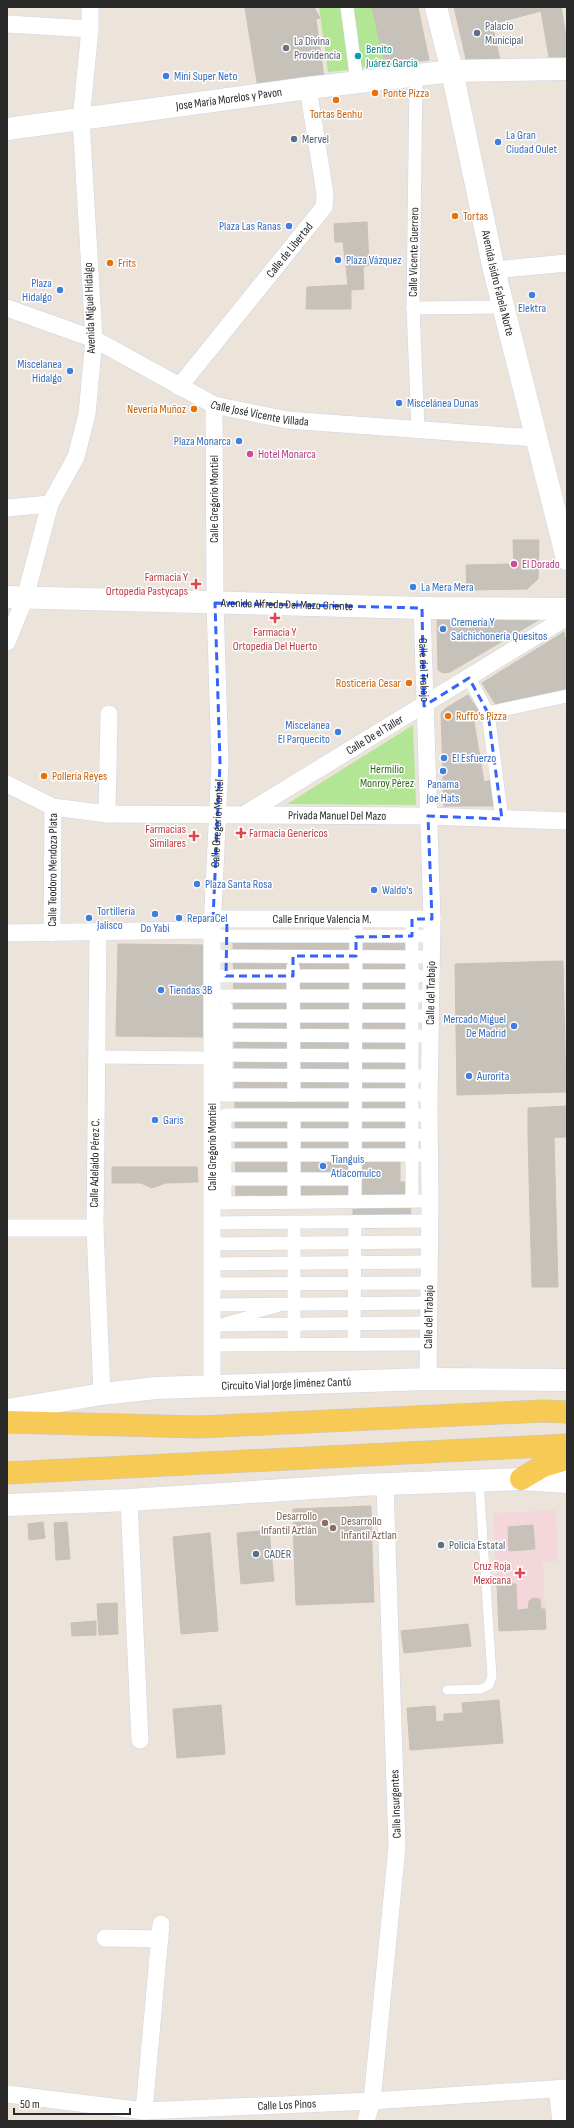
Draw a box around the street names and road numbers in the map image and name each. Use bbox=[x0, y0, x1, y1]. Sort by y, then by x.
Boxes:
street label: Jose Maria Morelos y Pavon bbox=[174, 84, 283, 114]
street label: Calle Vicente Guerrero bbox=[406, 207, 422, 297]
street label: Calle de Libertad bbox=[263, 219, 316, 281]
street label: Avenida Isidro Fabela Norte bbox=[478, 228, 518, 338]
street label: Avenida Miguel Hidalgo bbox=[81, 262, 99, 355]
street label: Calle José Vicente Villada bbox=[208, 397, 310, 429]
street label: Calle Gregorio Montiel bbox=[207, 455, 222, 543]
street label: Avenida Alfredo Del Mazo Oriente bbox=[220, 595, 353, 614]
street label: Calle del Trabajo bbox=[415, 638, 433, 702]
street label: Calle De el Taller bbox=[343, 711, 407, 758]
street label: Calle Gregorio Montiel bbox=[208, 779, 227, 868]
street label: Privada Manuel Del Mazo bbox=[288, 808, 386, 823]
street label: Calle Teodoro Mendoza Plata bbox=[45, 813, 60, 927]
street label: Calle Enrique Valencia M. bbox=[273, 912, 371, 927]
street label: Calle del Trabajo bbox=[423, 961, 439, 1025]
street label: Calle Gregorio Montiel bbox=[205, 1103, 220, 1191]
street label: Calle Adelaido Pérez C. bbox=[87, 1118, 103, 1208]
street label: Calle del Trabajo bbox=[421, 1285, 437, 1349]
street label: Circuito Vial Jorge Jiménez Cantú bbox=[221, 1374, 351, 1393]
street label: Calle Insurgentes bbox=[387, 1769, 405, 1839]
street label: Calle Los Pinos bbox=[257, 2096, 316, 2114]

